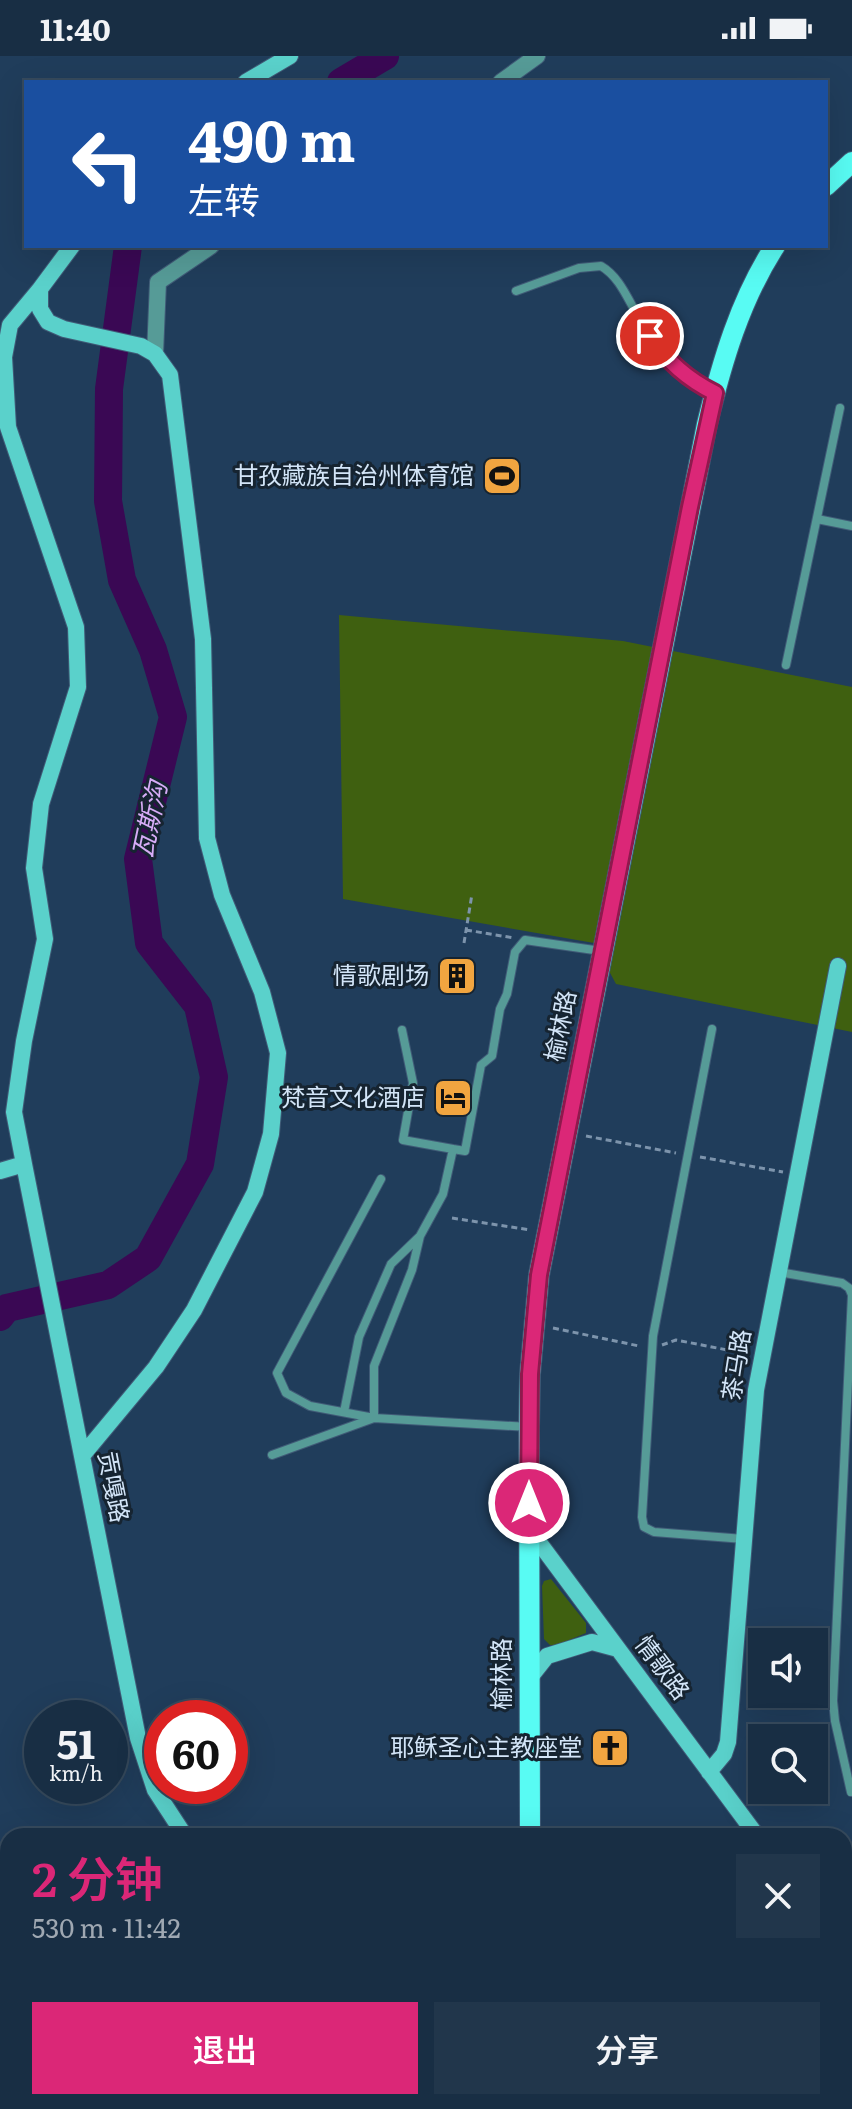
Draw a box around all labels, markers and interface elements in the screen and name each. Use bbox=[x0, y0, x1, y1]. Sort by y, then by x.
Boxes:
text: 11:40 bbox=[40, 6, 111, 50]
text: 490 m bbox=[188, 96, 356, 179]
icon: left bbox=[56, 112, 160, 216]
text: 左转 bbox=[188, 172, 260, 225]
pin bbox=[616, 302, 684, 370]
icon: arrive bbox=[628, 314, 672, 358]
sports icon: 甘孜藏族自治州体育馆 bbox=[481, 455, 523, 497]
place label: 甘孜藏族自治州体育馆 bbox=[234, 456, 474, 491]
water label: 瓦斯沟 bbox=[120, 774, 175, 862]
building icon: 情歌剧场 bbox=[436, 955, 478, 997]
place label: 情歌剧场 bbox=[333, 956, 429, 991]
street label: 榆林路 bbox=[534, 987, 583, 1064]
hotel icon: 梵音文化酒店 bbox=[432, 1077, 474, 1119]
place label: 梵音文化酒店 bbox=[281, 1078, 425, 1113]
street label: 茶马路 bbox=[712, 1326, 757, 1403]
street label: 贡嘎路 bbox=[91, 1448, 140, 1525]
position arrow bbox=[487, 1461, 571, 1545]
street label: 情歌路 bbox=[628, 1627, 700, 1706]
map controls bbox=[748, 1628, 828, 1804]
button: sound bbox=[748, 1628, 828, 1708]
street label: 榆林路 bbox=[482, 1638, 517, 1710]
speed limit sign: 60 bbox=[144, 1700, 248, 1804]
text: 51 bbox=[57, 1712, 95, 1771]
button: search bbox=[748, 1724, 828, 1804]
church icon: 耶稣圣心主教座堂 bbox=[589, 1727, 631, 1769]
place label: 耶稣圣心主教座堂 bbox=[390, 1728, 582, 1763]
text: km/h bbox=[49, 1757, 103, 1787]
text: 2 分钟 bbox=[32, 1841, 163, 1912]
button: close bbox=[736, 1854, 820, 1938]
text: 530 m · 11:42 bbox=[32, 1907, 181, 1946]
button: 退出 bbox=[32, 2002, 418, 2094]
button: 分享 bbox=[434, 2002, 820, 2094]

